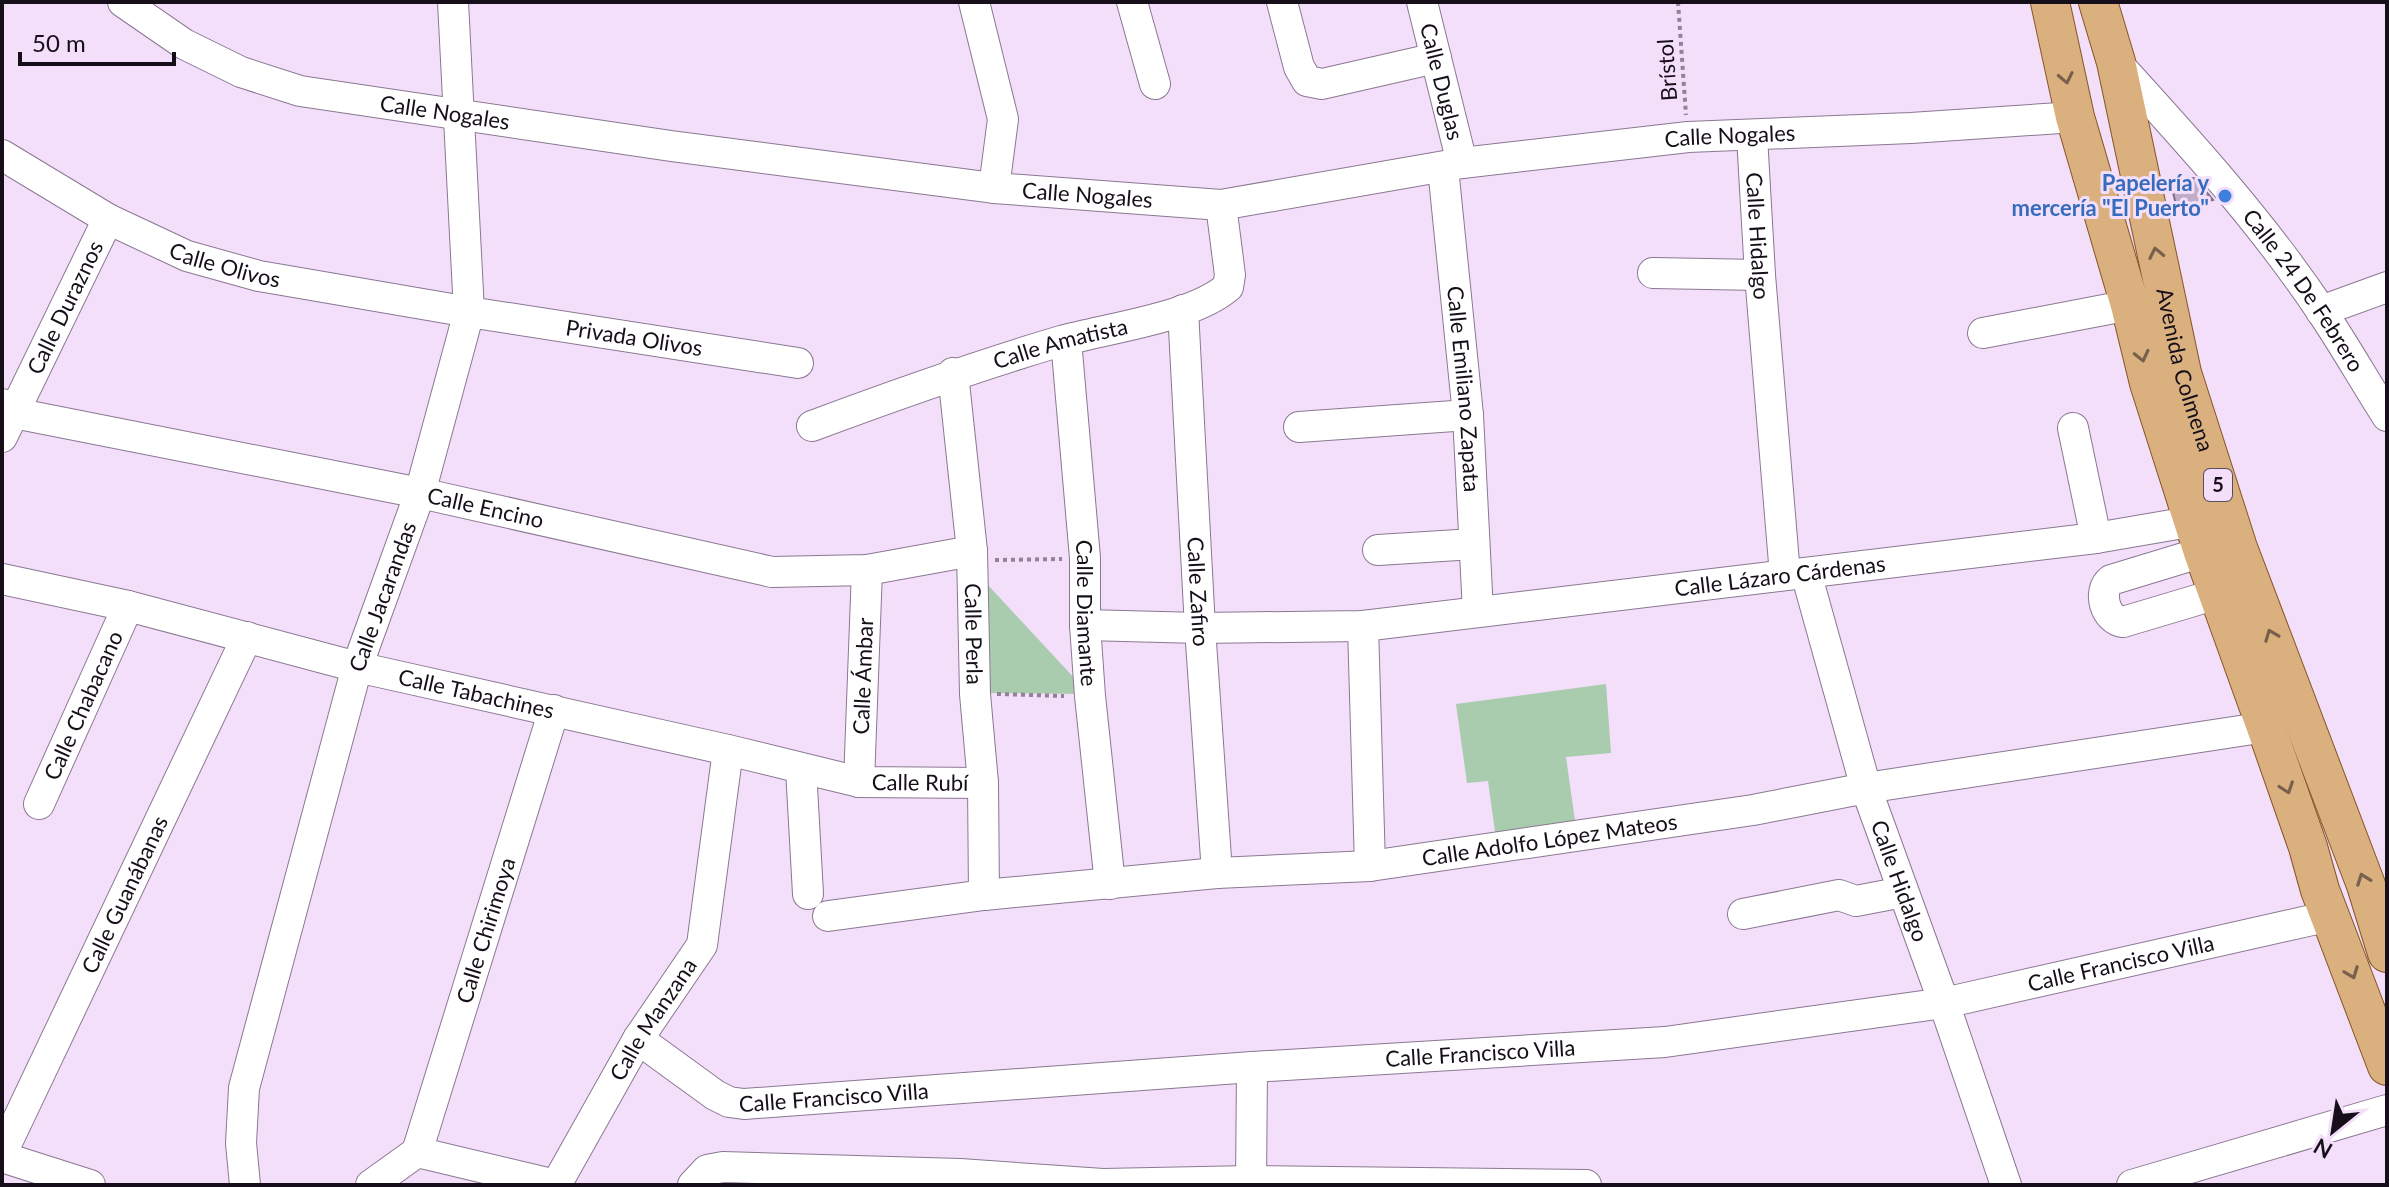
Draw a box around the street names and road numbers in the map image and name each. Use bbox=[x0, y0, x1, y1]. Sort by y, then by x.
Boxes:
street label: Calle Duglas bbox=[1415, 20, 1470, 143]
street label: Brístol bbox=[1651, 38, 1682, 102]
street label: Calle Nogales bbox=[378, 89, 512, 135]
street label: Calle Nogales bbox=[1663, 119, 1796, 153]
street label: Calle Hidalgo bbox=[1741, 171, 1776, 300]
street label: Calle Nogales bbox=[1021, 176, 1154, 213]
street label: Calle 24 De Febrero bbox=[2237, 203, 2370, 376]
street label: Calle Duraznos bbox=[21, 236, 108, 378]
street label: Calle Olivos bbox=[165, 236, 282, 292]
street label: Calle Emiliano Zapata bbox=[1442, 284, 1486, 493]
street label: Avenida Colmena bbox=[2151, 285, 2220, 455]
street label: Calle Amatista bbox=[990, 312, 1130, 374]
street label: Privada Olivos bbox=[564, 313, 705, 361]
road number: 5 bbox=[2204, 469, 2232, 501]
street label: Calle Encino bbox=[425, 481, 546, 533]
street label: Calle Jacarandas bbox=[342, 518, 422, 675]
street label: Calle Zafiro bbox=[1182, 536, 1215, 647]
street label: Calle Diamante bbox=[1070, 539, 1103, 687]
street label: Calle Lázaro Cárdenas bbox=[1673, 549, 1887, 601]
street label: Calle Perla bbox=[960, 583, 989, 685]
street label: Calle Ámbar bbox=[847, 617, 878, 735]
street label: Calle Chabacano bbox=[38, 626, 128, 784]
street label: Calle Tabachines bbox=[396, 663, 557, 724]
street label: Calle Rubí bbox=[872, 768, 969, 796]
street label: Calle Adolfo López Mateos bbox=[1420, 807, 1679, 871]
street label: Calle Guanábanas bbox=[75, 811, 173, 978]
street label: Calle Hidalgo bbox=[1866, 816, 1935, 945]
street label: Calle Chirimoya bbox=[450, 854, 520, 1006]
street label: Calle Francisco Villa bbox=[2025, 929, 2216, 997]
street label: Calle Manzana bbox=[603, 953, 702, 1085]
street label: Calle Francisco Villa bbox=[1384, 1033, 1576, 1072]
street label: Calle Francisco Villa bbox=[738, 1077, 930, 1117]

